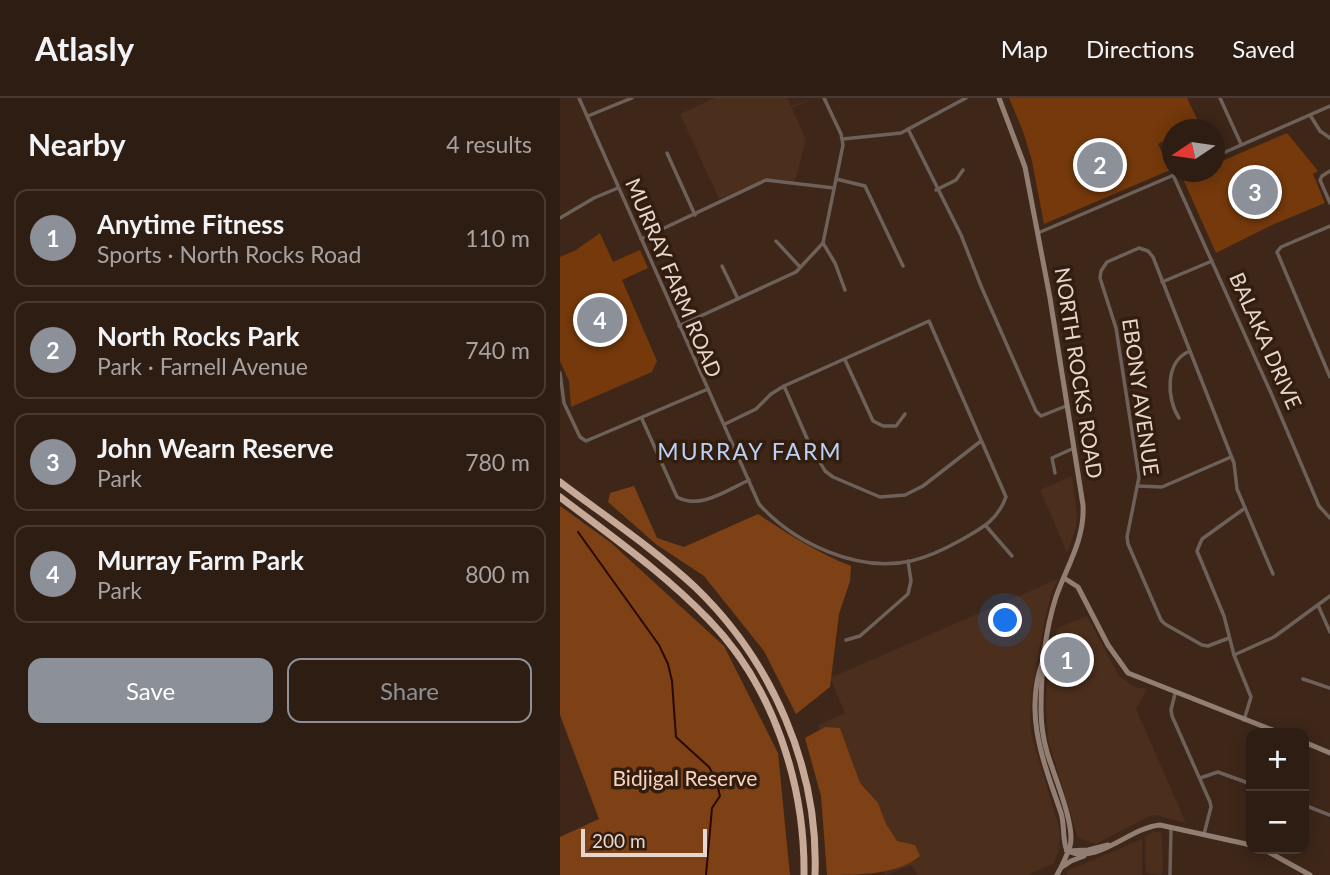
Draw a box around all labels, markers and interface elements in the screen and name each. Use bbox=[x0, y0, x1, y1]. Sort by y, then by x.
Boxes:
text: Atlasly bbox=[35, 28, 134, 68]
text: Map bbox=[1001, 34, 1048, 63]
text: Directions bbox=[1086, 34, 1194, 63]
text: Saved bbox=[1232, 34, 1295, 63]
north arrow bbox=[1162, 119, 1225, 182]
text: Nearby bbox=[28, 126, 126, 162]
text: 4 results bbox=[446, 130, 532, 158]
pin: 2 bbox=[1077, 139, 1123, 191]
pin: 3 bbox=[1232, 166, 1278, 218]
street label: MURRAY FARM ROAD bbox=[621, 174, 728, 381]
text: Anytime Fitness bbox=[97, 208, 284, 240]
text: 1 bbox=[46, 224, 60, 252]
text: 110 m bbox=[465, 224, 530, 252]
text: Sports · North Rocks Road bbox=[97, 240, 361, 268]
street label: NORTH ROCKS ROAD bbox=[1050, 265, 1109, 480]
street label: BALAKA DRIVE bbox=[1225, 268, 1308, 413]
pin: 4 bbox=[577, 294, 623, 346]
street label: EBONY AVENUE bbox=[1118, 317, 1165, 477]
text: North Rocks Park bbox=[97, 320, 299, 352]
text: 2 bbox=[46, 336, 60, 364]
text: 740 m bbox=[465, 336, 530, 364]
text: Park · Farnell Avenue bbox=[97, 352, 308, 380]
text: John Wearn Reserve bbox=[97, 432, 334, 464]
district label: MURRAY FARM bbox=[657, 437, 843, 465]
text: 3 bbox=[46, 448, 60, 476]
text: 780 m bbox=[465, 448, 530, 476]
text: Park bbox=[97, 464, 142, 492]
text: Murray Farm Park bbox=[97, 544, 304, 576]
text: 4 bbox=[46, 560, 60, 588]
text: 800 m bbox=[465, 560, 530, 588]
text: Park bbox=[97, 576, 142, 604]
your location bbox=[988, 603, 1022, 637]
pin: 1 bbox=[1044, 634, 1090, 686]
button: Save bbox=[28, 658, 273, 723]
button: Share bbox=[287, 658, 532, 723]
map controls bbox=[1246, 728, 1309, 854]
button: + bbox=[1246, 728, 1309, 791]
park label: Bidjigal Reserve bbox=[613, 765, 757, 790]
button: − bbox=[1246, 791, 1309, 854]
scale bar bbox=[581, 826, 707, 858]
text: 200 m bbox=[592, 829, 646, 852]

